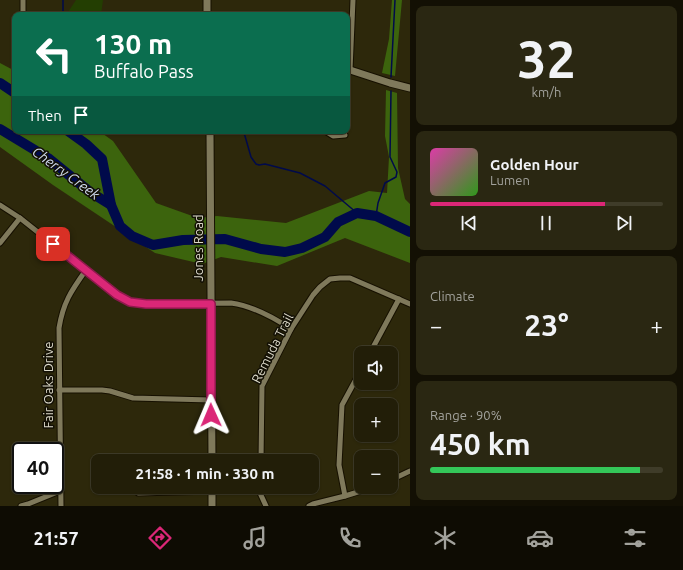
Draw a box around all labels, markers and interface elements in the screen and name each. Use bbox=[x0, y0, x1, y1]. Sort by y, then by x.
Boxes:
icon: left bbox=[28, 28, 80, 80]
text: 130 m bbox=[94, 28, 172, 59]
text: 32 bbox=[517, 30, 576, 88]
text: Buffalo Pass bbox=[94, 61, 194, 81]
text: km/h bbox=[531, 85, 562, 99]
icon: arrive bbox=[70, 104, 92, 126]
text: Then bbox=[28, 107, 62, 124]
water label: Cherry Creek bbox=[29, 143, 104, 203]
text: Golden Hour bbox=[490, 156, 579, 173]
text: Lumen bbox=[490, 173, 530, 187]
icon: previous bbox=[458, 212, 480, 234]
icon: pause bbox=[535, 212, 557, 234]
icon: next bbox=[613, 212, 635, 234]
street label: Jones Road bbox=[191, 214, 205, 282]
pin bbox=[36, 227, 70, 261]
icon: arrive bbox=[42, 233, 64, 255]
text: Climate bbox=[430, 289, 475, 303]
text: 23° bbox=[524, 308, 569, 342]
street label: Remuda Trail bbox=[248, 310, 296, 385]
text: − bbox=[430, 313, 442, 338]
text: + bbox=[651, 313, 663, 338]
street label: Fair Oaks Drive bbox=[41, 342, 55, 428]
map controls bbox=[354, 346, 398, 494]
button: sound bbox=[354, 346, 398, 390]
position arrow bbox=[190, 394, 232, 436]
button: + bbox=[354, 398, 398, 442]
text: Range · 90% bbox=[430, 408, 502, 422]
text: 450 km bbox=[430, 427, 531, 461]
speed limit sign: 40 bbox=[12, 442, 64, 494]
button: − bbox=[354, 450, 398, 494]
text: 21:58 · 1 min · 330 m bbox=[136, 465, 274, 482]
icon: directions bbox=[146, 524, 174, 552]
icon: music bbox=[241, 524, 269, 552]
icon: phone bbox=[336, 524, 364, 552]
icon: climate bbox=[431, 524, 459, 552]
icon: car bbox=[526, 524, 554, 552]
icon: filters bbox=[621, 524, 649, 552]
text: 21:57 bbox=[34, 528, 79, 548]

